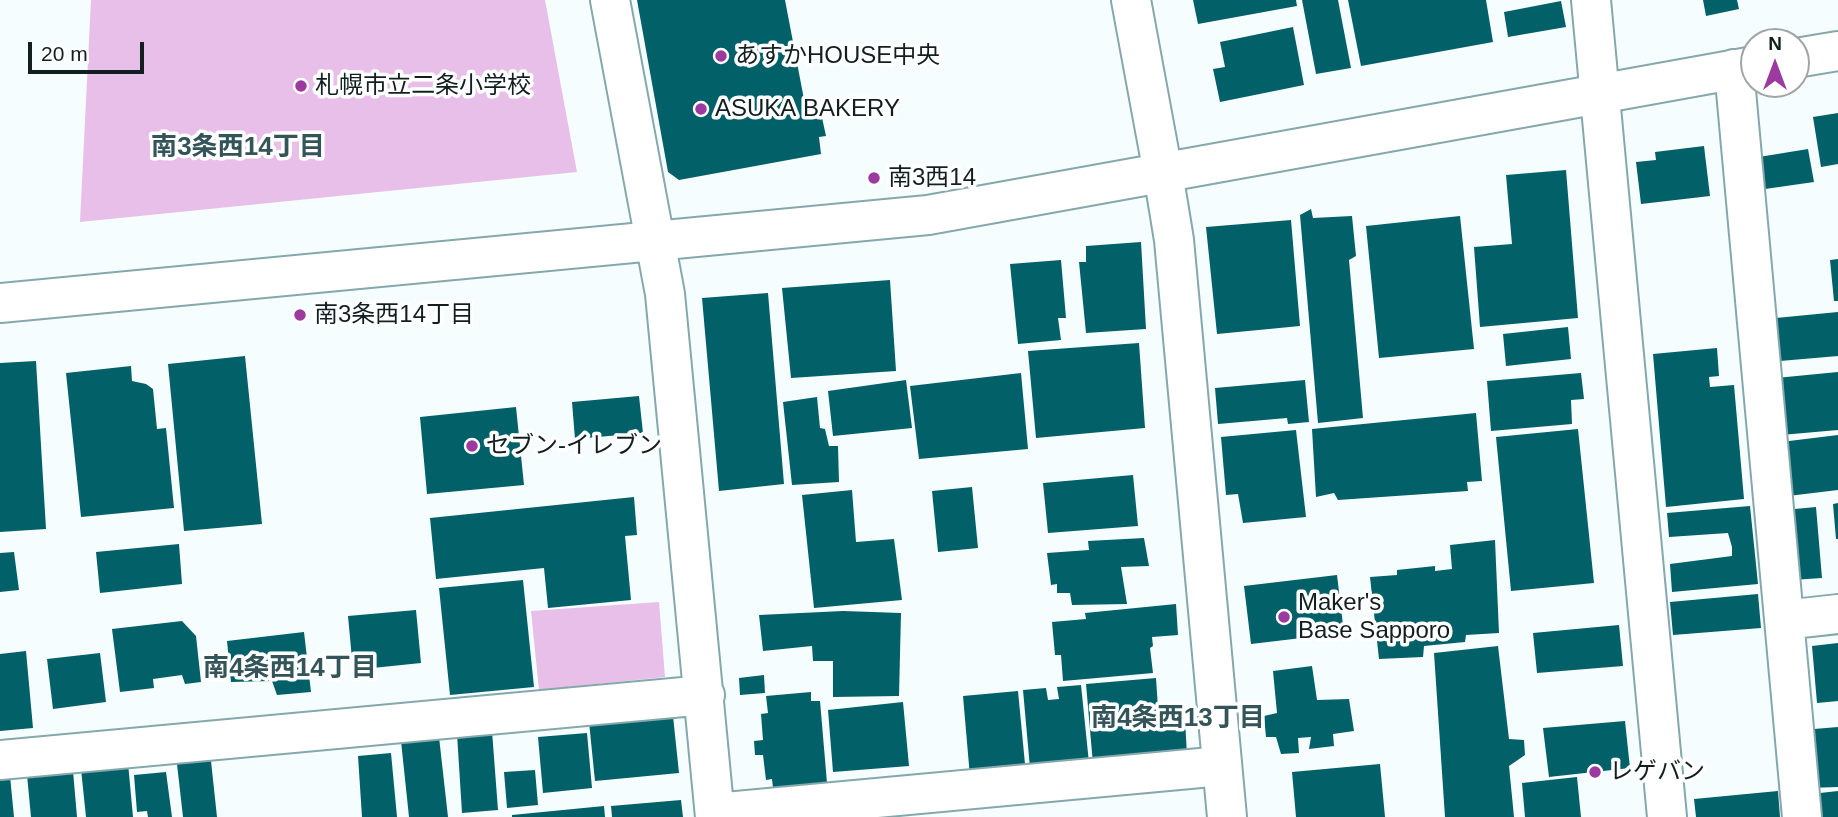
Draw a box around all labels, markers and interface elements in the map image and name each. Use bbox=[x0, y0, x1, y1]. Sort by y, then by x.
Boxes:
scale bar bbox=[32, 28, 147, 72]
north arrow bbox=[1740, 28, 1810, 98]
text: N bbox=[1768, 33, 1782, 54]
text: 20 m bbox=[41, 42, 88, 65]
place label: あすかHOUSE中央 bbox=[735, 42, 940, 70]
marker: あすかHOUSE中央 bbox=[713, 48, 729, 64]
place label: 札幌市立二条小学校 bbox=[315, 72, 531, 100]
marker: 札幌市立二条小学校 bbox=[293, 78, 309, 94]
place label: ASUKA BAKERY bbox=[715, 95, 900, 123]
marker: ASUKA BAKERY bbox=[693, 101, 709, 117]
district label: 南3条西14丁目 bbox=[151, 132, 325, 164]
place label: 南3西14 bbox=[888, 164, 976, 192]
marker: 南3西14 bbox=[866, 170, 882, 186]
place label: 南3条西14丁目 bbox=[314, 301, 474, 329]
marker: 南3条西14丁目 bbox=[292, 307, 308, 323]
place label: セブン-イレブン bbox=[486, 432, 662, 460]
marker: セブン-イレブン bbox=[464, 438, 480, 454]
place label: Maker's Base Sapporo bbox=[1298, 589, 1450, 645]
marker: Maker's Base Sapporo bbox=[1276, 609, 1292, 625]
district label: 南4条西14丁目 bbox=[203, 653, 377, 685]
district label: 南4条西13丁目 bbox=[1091, 703, 1265, 735]
place label: レゲバン bbox=[1609, 758, 1705, 786]
marker: レゲバン bbox=[1587, 764, 1603, 780]

